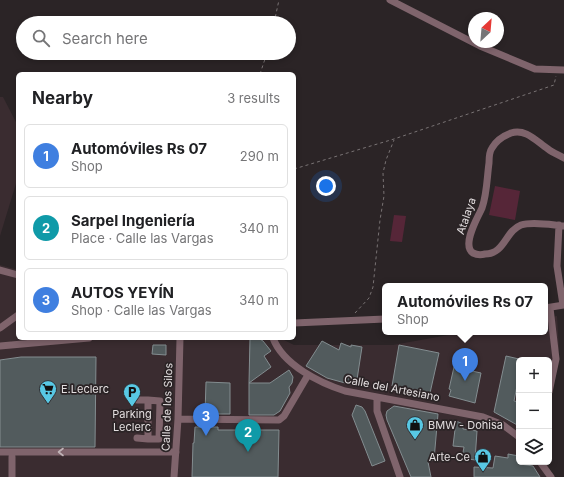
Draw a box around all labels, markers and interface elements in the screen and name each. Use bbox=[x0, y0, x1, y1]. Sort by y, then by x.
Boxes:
north arrow bbox=[468, 12, 504, 48]
search box bbox=[16, 16, 296, 60]
icon: search bbox=[30, 27, 52, 49]
text: Search here bbox=[62, 29, 148, 48]
text: Nearby bbox=[32, 88, 93, 108]
text: 3 results bbox=[227, 90, 280, 106]
text: Automóviles Rs 07 bbox=[71, 139, 207, 158]
text: 1 bbox=[43, 148, 49, 164]
text: 290 m bbox=[240, 148, 279, 164]
text: Shop bbox=[71, 158, 103, 174]
your location bbox=[316, 176, 336, 196]
street label: Atalaya bbox=[453, 196, 479, 236]
text: Sarpel Ingeniería bbox=[71, 211, 195, 230]
text: 2 bbox=[42, 220, 50, 236]
text: 340 m bbox=[239, 220, 279, 236]
text: Place · Calle las Vargas bbox=[71, 230, 214, 246]
text: AUTOS YEYÍN bbox=[71, 283, 174, 302]
popup bbox=[382, 283, 548, 335]
text: 3 bbox=[42, 292, 50, 308]
text: 340 m bbox=[239, 292, 279, 308]
text: Automóviles Rs 07 bbox=[397, 292, 533, 311]
text: Shop · Calle las Vargas bbox=[71, 302, 212, 318]
text: Shop bbox=[397, 311, 429, 327]
pin: 1 bbox=[452, 348, 478, 381]
map controls bbox=[516, 357, 552, 465]
button: + bbox=[516, 357, 552, 393]
street label: Calle de los Silos bbox=[158, 362, 176, 451]
street label: Calle del Artesiano bbox=[343, 372, 442, 404]
supermarket icon: E.Leclerc bbox=[38, 379, 58, 404]
place label: E.Leclerc bbox=[61, 382, 109, 396]
parking icon: Parking Leclerc bbox=[122, 382, 142, 407]
button: − bbox=[516, 393, 552, 429]
pin: 3 bbox=[193, 403, 219, 436]
place label: Parking Leclerc bbox=[112, 407, 152, 434]
shop icon: BMW - Dohisa bbox=[405, 415, 425, 440]
place label: BMW - Dohisa bbox=[428, 418, 503, 432]
pin: 2 bbox=[235, 419, 261, 452]
button: layers bbox=[516, 429, 552, 465]
shop icon: Arte-Ce bbox=[473, 447, 493, 472]
one-way arrow bbox=[58, 448, 64, 456]
place label: Arte-Ce bbox=[429, 450, 470, 464]

